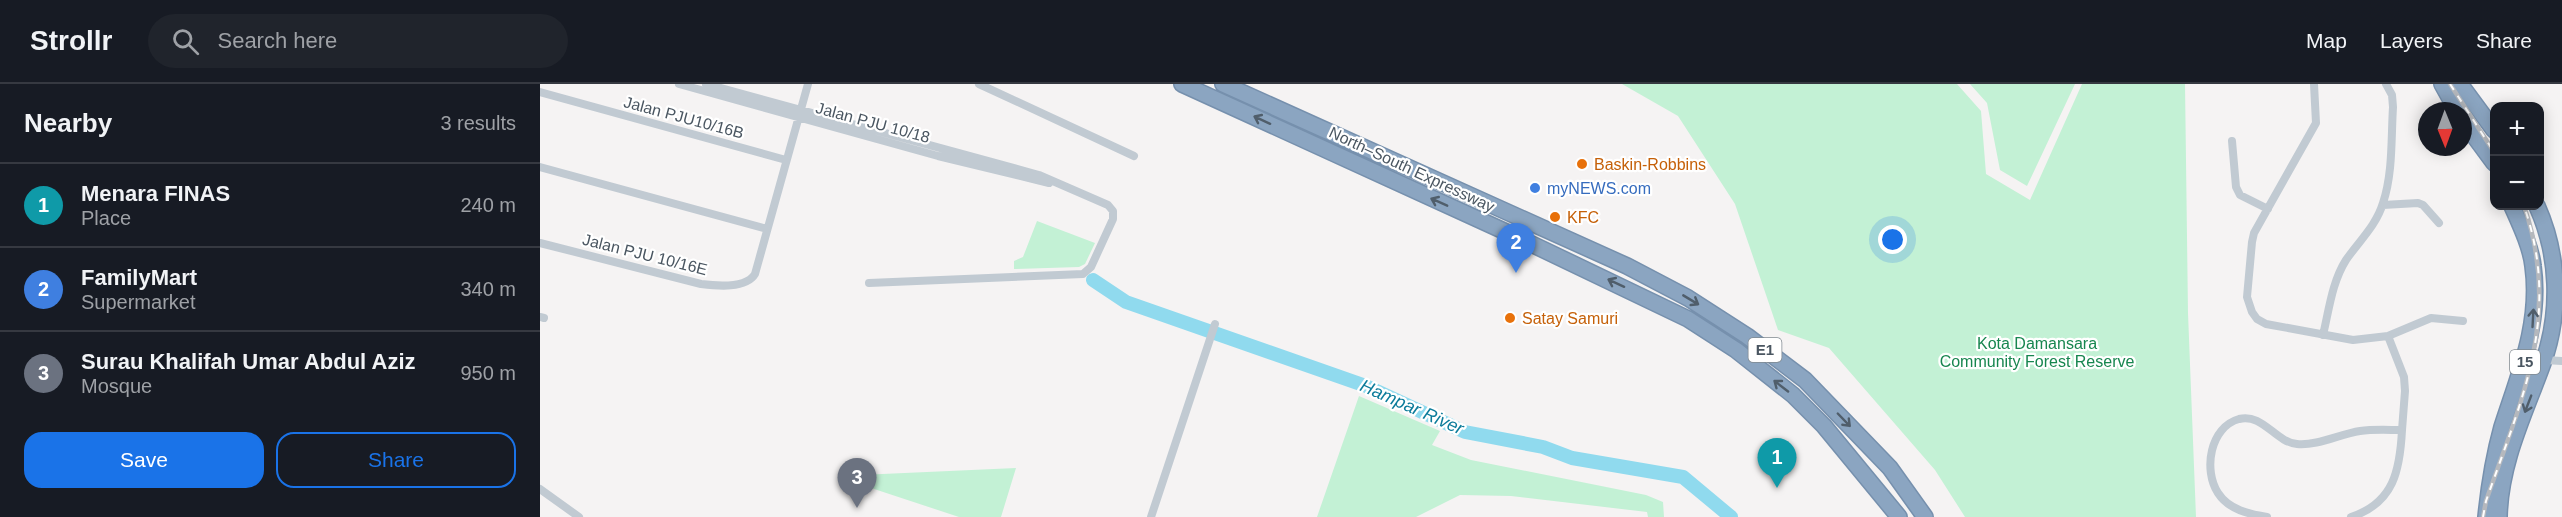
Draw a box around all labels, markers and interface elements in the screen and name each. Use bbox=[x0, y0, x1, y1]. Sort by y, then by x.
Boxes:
search box bbox=[148, 14, 568, 68]
text: Strollr bbox=[30, 25, 112, 56]
icon: search bbox=[169, 25, 202, 58]
text: Search here bbox=[217, 28, 337, 53]
text: Map bbox=[2306, 29, 2347, 52]
text: Layers bbox=[2380, 29, 2443, 52]
text: Share bbox=[2476, 29, 2532, 52]
street label: Jalan PJU10/16B bbox=[622, 93, 746, 142]
street label: Jalan PJU 10/18 bbox=[814, 99, 932, 146]
north arrow bbox=[2418, 102, 2472, 156]
map controls bbox=[2490, 102, 2544, 210]
button: + bbox=[2490, 102, 2544, 156]
text: Nearby bbox=[24, 108, 112, 138]
text: 3 results bbox=[440, 112, 516, 134]
one-way arrow bbox=[1253, 114, 1271, 126]
street label: North–South Expressway bbox=[1326, 124, 1497, 215]
place label: Baskin-Robbins bbox=[1594, 156, 1706, 173]
button: − bbox=[2490, 156, 2544, 210]
marker: Baskin-Robbins bbox=[1575, 157, 1589, 171]
place label: myNEWS.com bbox=[1547, 180, 1651, 197]
text: Menara FINAS bbox=[81, 181, 230, 206]
marker: myNEWS.com bbox=[1528, 181, 1542, 195]
text: 1 bbox=[38, 194, 49, 216]
text: 240 m bbox=[460, 194, 516, 216]
one-way arrow bbox=[1430, 195, 1448, 207]
text: Place bbox=[81, 207, 131, 229]
place label: KFC bbox=[1567, 209, 1599, 226]
marker: KFC bbox=[1548, 210, 1562, 224]
pin: 2 bbox=[1496, 224, 1536, 273]
your location bbox=[1878, 225, 1907, 254]
street label: Jalan PJU 10/16E bbox=[581, 231, 709, 278]
text: FamilyMart bbox=[81, 265, 197, 290]
one-way arrow bbox=[1607, 277, 1625, 288]
text: 2 bbox=[38, 278, 49, 300]
text: 340 m bbox=[460, 278, 516, 300]
text: Supermarket bbox=[81, 291, 196, 313]
one-way arrow bbox=[1682, 294, 1699, 306]
one-way arrow bbox=[2527, 308, 2538, 328]
place label: Satay Samuri bbox=[1522, 310, 1618, 327]
marker: Satay Samuri bbox=[1503, 311, 1517, 325]
park label: Kota Damansara Community Forest Reserve bbox=[1940, 335, 2134, 370]
road number: E1 bbox=[1748, 338, 1782, 362]
text: Surau Khalifah Umar Abdul Aziz bbox=[81, 349, 416, 374]
road number: 15 bbox=[2510, 350, 2540, 374]
text: 3 bbox=[38, 362, 49, 384]
text: 950 m bbox=[460, 362, 516, 384]
text: Mosque bbox=[81, 375, 152, 397]
water label: Hampar River bbox=[1357, 375, 1468, 439]
one-way arrow bbox=[1773, 379, 1789, 392]
one-way arrow bbox=[2521, 394, 2532, 413]
one-way arrow bbox=[1836, 412, 1851, 427]
button: Save bbox=[24, 432, 264, 488]
button: Share bbox=[276, 432, 516, 488]
pin: 1 bbox=[1758, 438, 1796, 488]
pin: 3 bbox=[838, 458, 876, 508]

